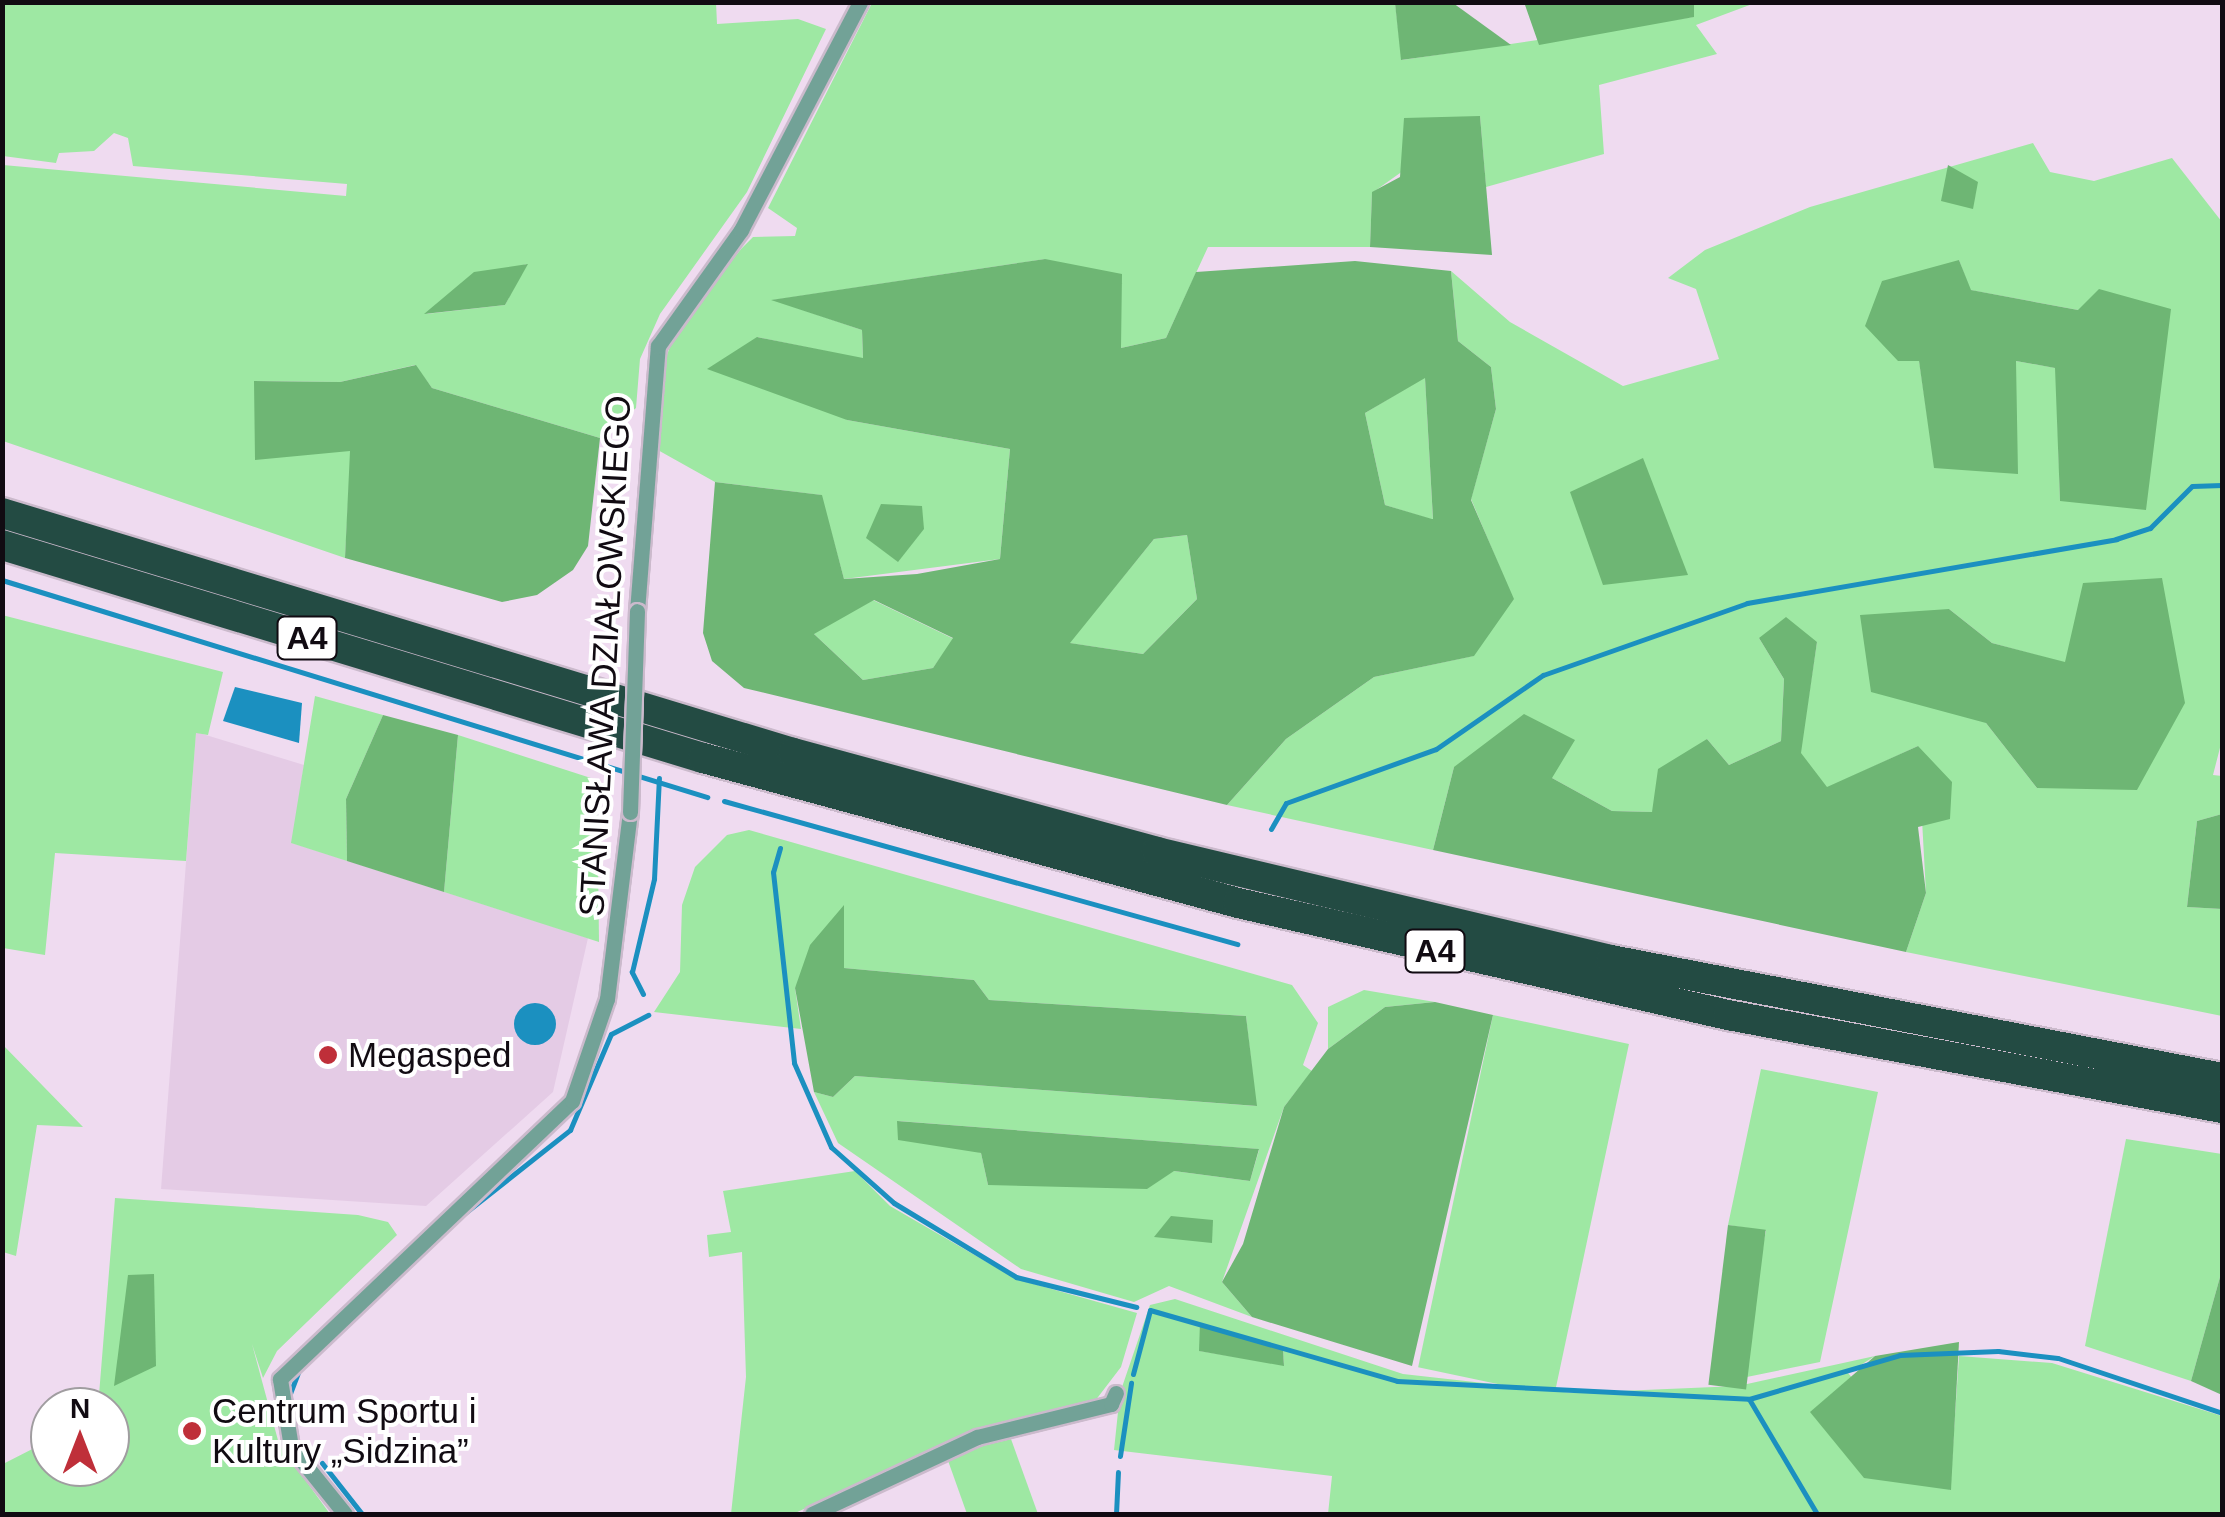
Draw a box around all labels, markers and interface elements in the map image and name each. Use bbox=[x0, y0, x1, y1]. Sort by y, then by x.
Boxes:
street label: STANISŁAWA DZIAŁOWSKIEGO bbox=[570, 393, 640, 919]
road number: A4 bbox=[274, 611, 340, 665]
road number: A4 bbox=[1402, 924, 1468, 978]
place label: Megasped bbox=[348, 1034, 511, 1076]
marker: Megasped bbox=[317, 1044, 339, 1066]
north arrow bbox=[30, 1387, 130, 1487]
place label: Centrum Sportu i Kultury „Sidzina” bbox=[212, 1390, 477, 1472]
text: N bbox=[70, 1393, 90, 1424]
marker: Centrum Sportu i Kultury „Sidzina” bbox=[181, 1420, 203, 1442]

